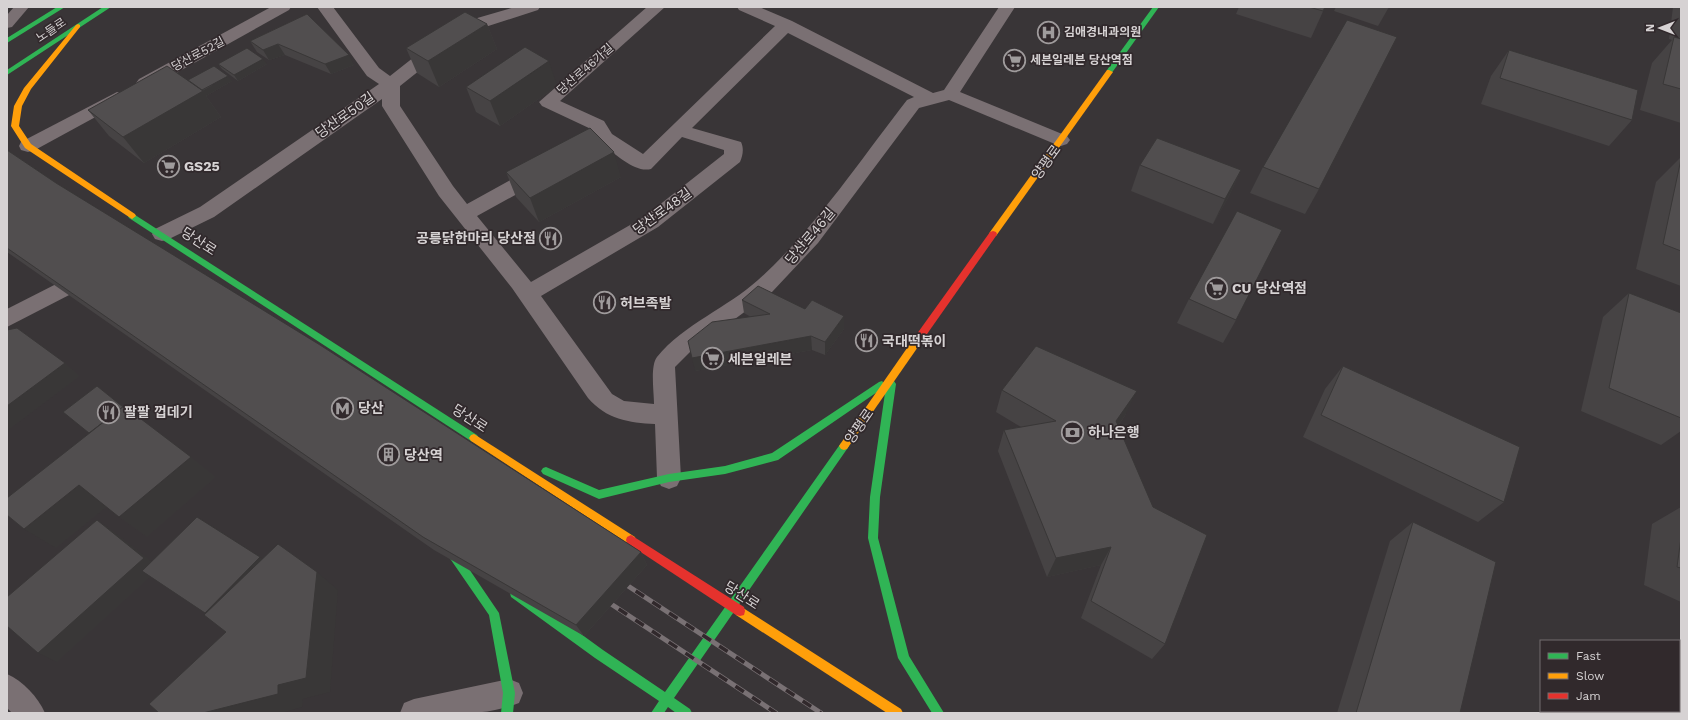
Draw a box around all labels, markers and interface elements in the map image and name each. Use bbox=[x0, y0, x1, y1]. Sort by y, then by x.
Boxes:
north arrow bbox=[1640, 8, 1680, 48]
street label: 노들로 bbox=[33, 15, 69, 45]
hospital icon: 김애경내과의원 bbox=[1035, 19, 1061, 45]
text: N bbox=[1644, 24, 1657, 32]
place label: 김애경내과의원 bbox=[1064, 25, 1141, 39]
street label: 당산로52길 bbox=[169, 34, 227, 74]
street label: 당산로46가길 bbox=[554, 41, 616, 97]
supermarket icon: 세븐일레븐 당산역점 bbox=[1001, 47, 1027, 73]
place label: 세븐일레븐 당산역점 bbox=[1030, 53, 1133, 67]
street label: 당산로50길 bbox=[312, 89, 378, 141]
street label: 양평로 bbox=[1028, 142, 1064, 182]
supermarket icon: GS25 bbox=[155, 153, 181, 179]
place label: GS25 bbox=[184, 158, 220, 174]
street label: 당산로48길 bbox=[630, 184, 694, 238]
street label: 당산로46길 bbox=[782, 205, 838, 267]
street label: 당산로 bbox=[178, 224, 220, 258]
restaurant icon: 공릉닭한마리 당산점 bbox=[538, 225, 564, 251]
place label: 공릉닭한마리 당산점 bbox=[416, 230, 536, 246]
supermarket icon: CU 당산역점 bbox=[1203, 275, 1229, 301]
place label: CU 당산역점 bbox=[1232, 280, 1307, 296]
restaurant icon: 허브족발 bbox=[592, 290, 618, 316]
place label: 허브족발 bbox=[620, 295, 672, 311]
restaurant icon: 국대떡볶이 bbox=[854, 328, 880, 354]
place label: 국대떡볶이 bbox=[882, 333, 946, 349]
supermarket icon: 세븐일레븐 bbox=[699, 346, 725, 372]
place label: 세븐일레븐 bbox=[728, 351, 793, 367]
metro station icon: 당산 bbox=[330, 395, 356, 421]
restaurant icon: 팔팔 껍데기 bbox=[95, 399, 121, 425]
place label: 당산 bbox=[358, 400, 384, 416]
street label: 당산로 bbox=[449, 401, 491, 435]
place label: 팔팔 껍데기 bbox=[124, 404, 192, 420]
street label: 양평로 bbox=[841, 405, 877, 446]
bank icon: 하나은행 bbox=[1059, 419, 1085, 445]
place label: 하나은행 bbox=[1088, 424, 1140, 440]
building icon: 당산역 bbox=[376, 442, 402, 468]
place label: 당산역 bbox=[404, 447, 443, 463]
street label: 당산로 bbox=[721, 578, 763, 612]
legend bbox=[1540, 640, 1680, 712]
text: Fast bbox=[1576, 649, 1601, 663]
text: Slow bbox=[1576, 669, 1604, 683]
text: Jam bbox=[1576, 689, 1601, 703]

